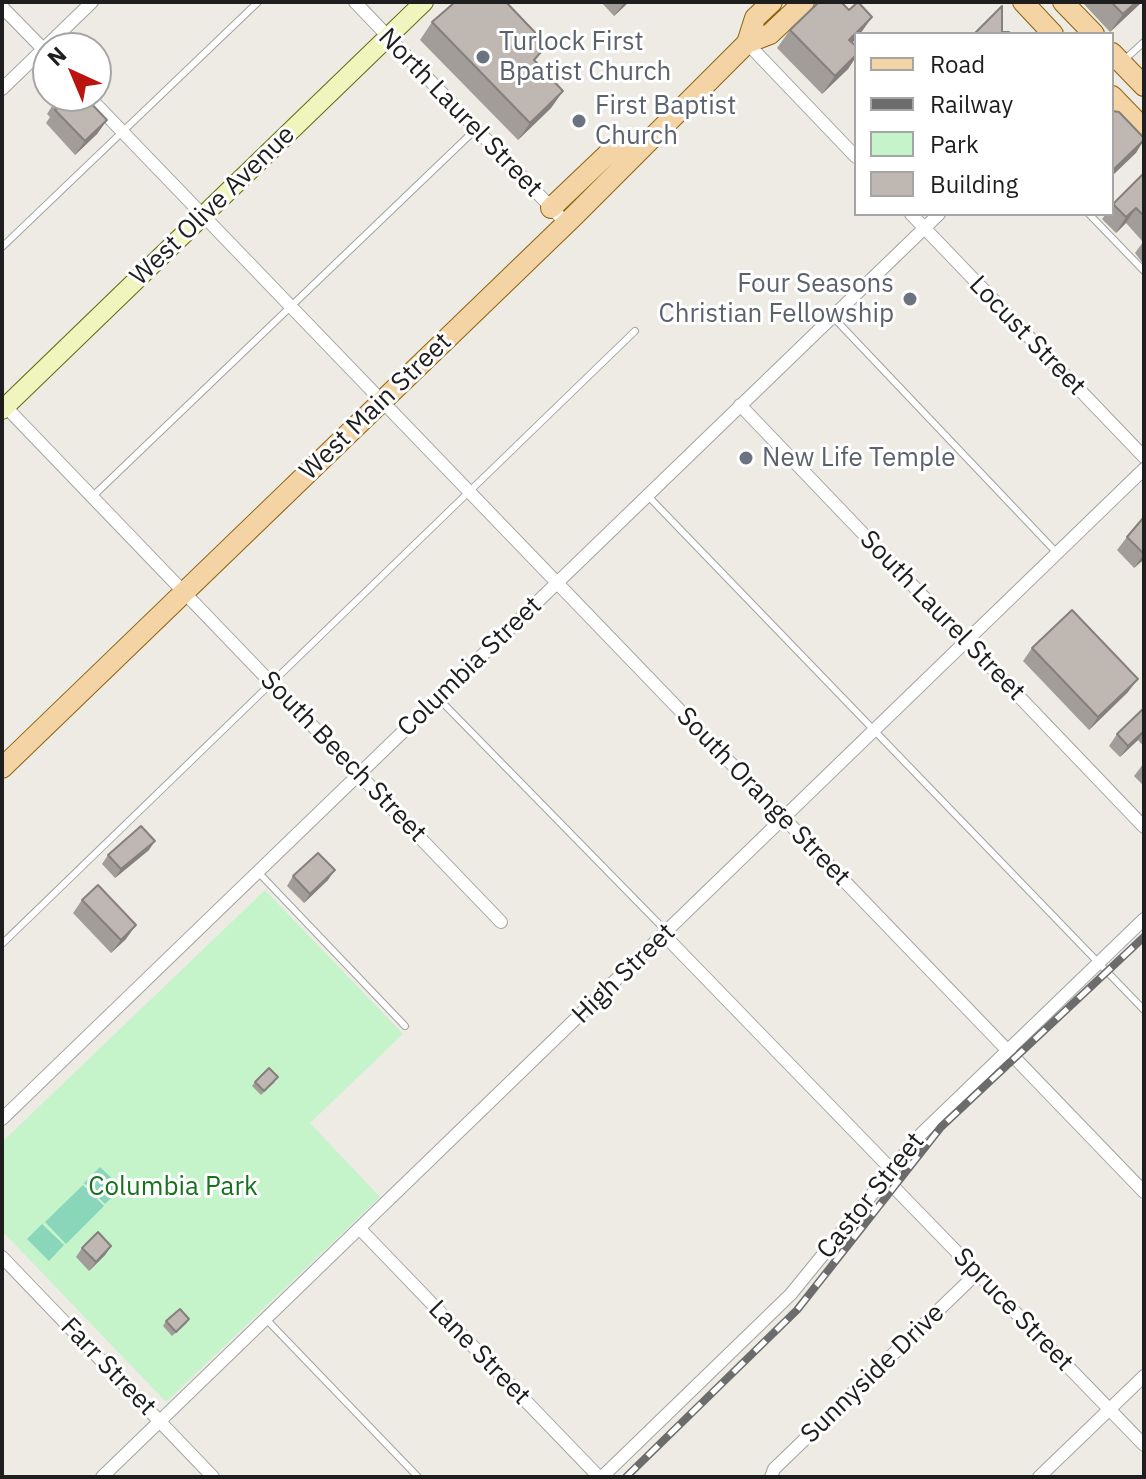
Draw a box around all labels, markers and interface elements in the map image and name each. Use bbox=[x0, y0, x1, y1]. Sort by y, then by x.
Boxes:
street label: North Laurel Street bbox=[372, 22, 548, 204]
place label: Turlock First Bpatist Church bbox=[499, 26, 671, 88]
north arrow bbox=[32, 32, 112, 112]
legend bbox=[854, 32, 1114, 216]
text: N bbox=[41, 40, 72, 72]
marker: Turlock First Bpatist Church bbox=[474, 48, 492, 66]
text: Road bbox=[930, 48, 985, 80]
text: Railway bbox=[930, 88, 1013, 120]
place label: First Baptist Church bbox=[595, 90, 736, 152]
marker: First Baptist Church bbox=[570, 112, 588, 130]
street label: West Olive Avenue bbox=[124, 120, 302, 292]
text: Park bbox=[930, 128, 979, 160]
text: Building bbox=[930, 168, 1018, 200]
place label: Four Seasons Christian Fellowship bbox=[659, 268, 894, 330]
street label: Locust Street bbox=[962, 270, 1092, 402]
marker: Four Seasons Christian Fellowship bbox=[901, 290, 919, 308]
street label: West Main Street bbox=[294, 327, 458, 487]
place label: New Life Temple bbox=[762, 442, 955, 474]
marker: New Life Temple bbox=[737, 449, 755, 467]
street label: South Laurel Street bbox=[853, 524, 1031, 708]
street label: Columbia Street bbox=[391, 590, 549, 744]
street label: South Beech Street bbox=[254, 665, 432, 849]
street label: South Orange Street bbox=[670, 701, 856, 893]
street label: High Street bbox=[566, 917, 682, 1031]
street label: Castor Street bbox=[811, 1127, 931, 1265]
park label: Columbia Park bbox=[88, 1171, 258, 1203]
street label: Spruce Street bbox=[947, 1242, 1079, 1378]
street label: Lane Street bbox=[421, 1294, 537, 1412]
street label: Sunnyside Drive bbox=[795, 1298, 951, 1450]
street label: Farr Street bbox=[54, 1312, 162, 1422]

